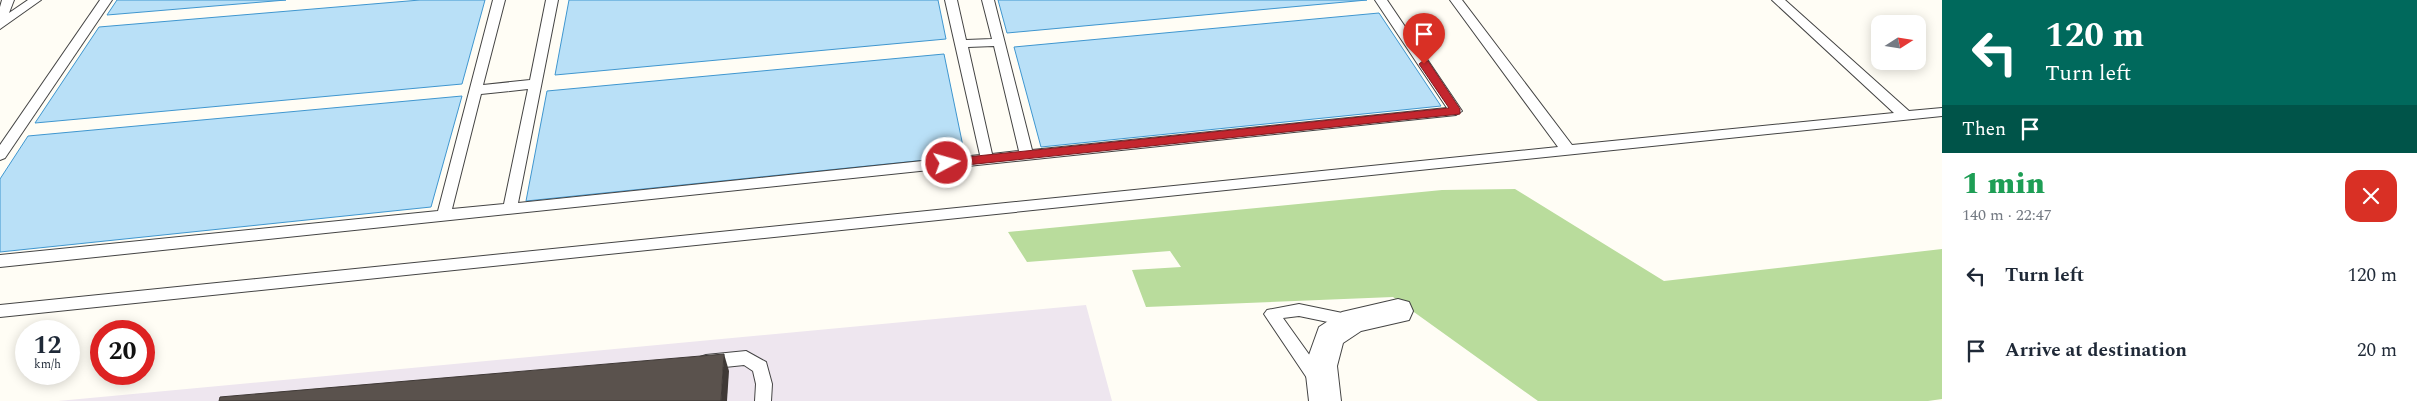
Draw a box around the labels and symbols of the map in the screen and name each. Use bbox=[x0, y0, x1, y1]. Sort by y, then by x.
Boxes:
pin bbox=[1403, 13, 1445, 64]
north arrow bbox=[1871, 15, 1926, 70]
position arrow bbox=[920, 136, 972, 188]
speed limit sign: 20 bbox=[90, 320, 155, 385]

